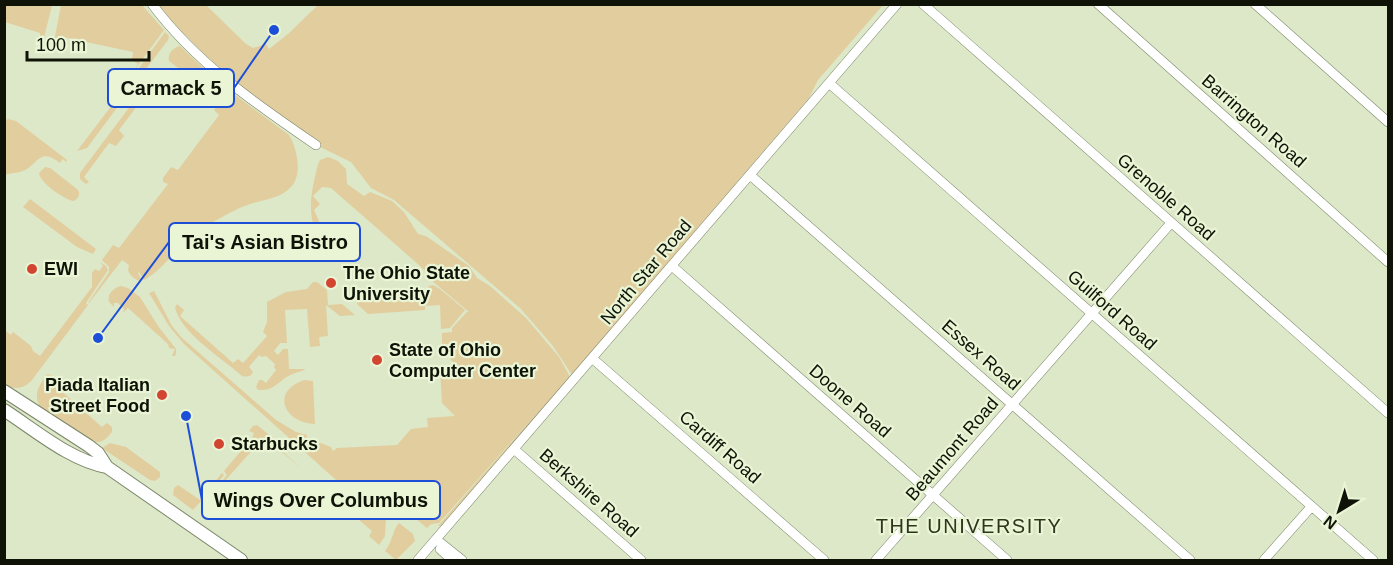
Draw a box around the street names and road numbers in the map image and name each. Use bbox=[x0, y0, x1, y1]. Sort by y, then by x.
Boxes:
street label: Barrington Road bbox=[1198, 70, 1310, 172]
street label: Grenoble Road bbox=[1113, 149, 1219, 245]
street label: North Star Road bbox=[597, 216, 695, 328]
street label: Guilford Road bbox=[1064, 266, 1160, 354]
street label: Essex Road bbox=[938, 316, 1024, 394]
street label: Doone Road bbox=[805, 360, 895, 442]
street label: Beaumont Road bbox=[902, 393, 1002, 505]
street label: Cardiff Road bbox=[675, 406, 765, 488]
street label: Berkshire Road bbox=[536, 445, 642, 541]

